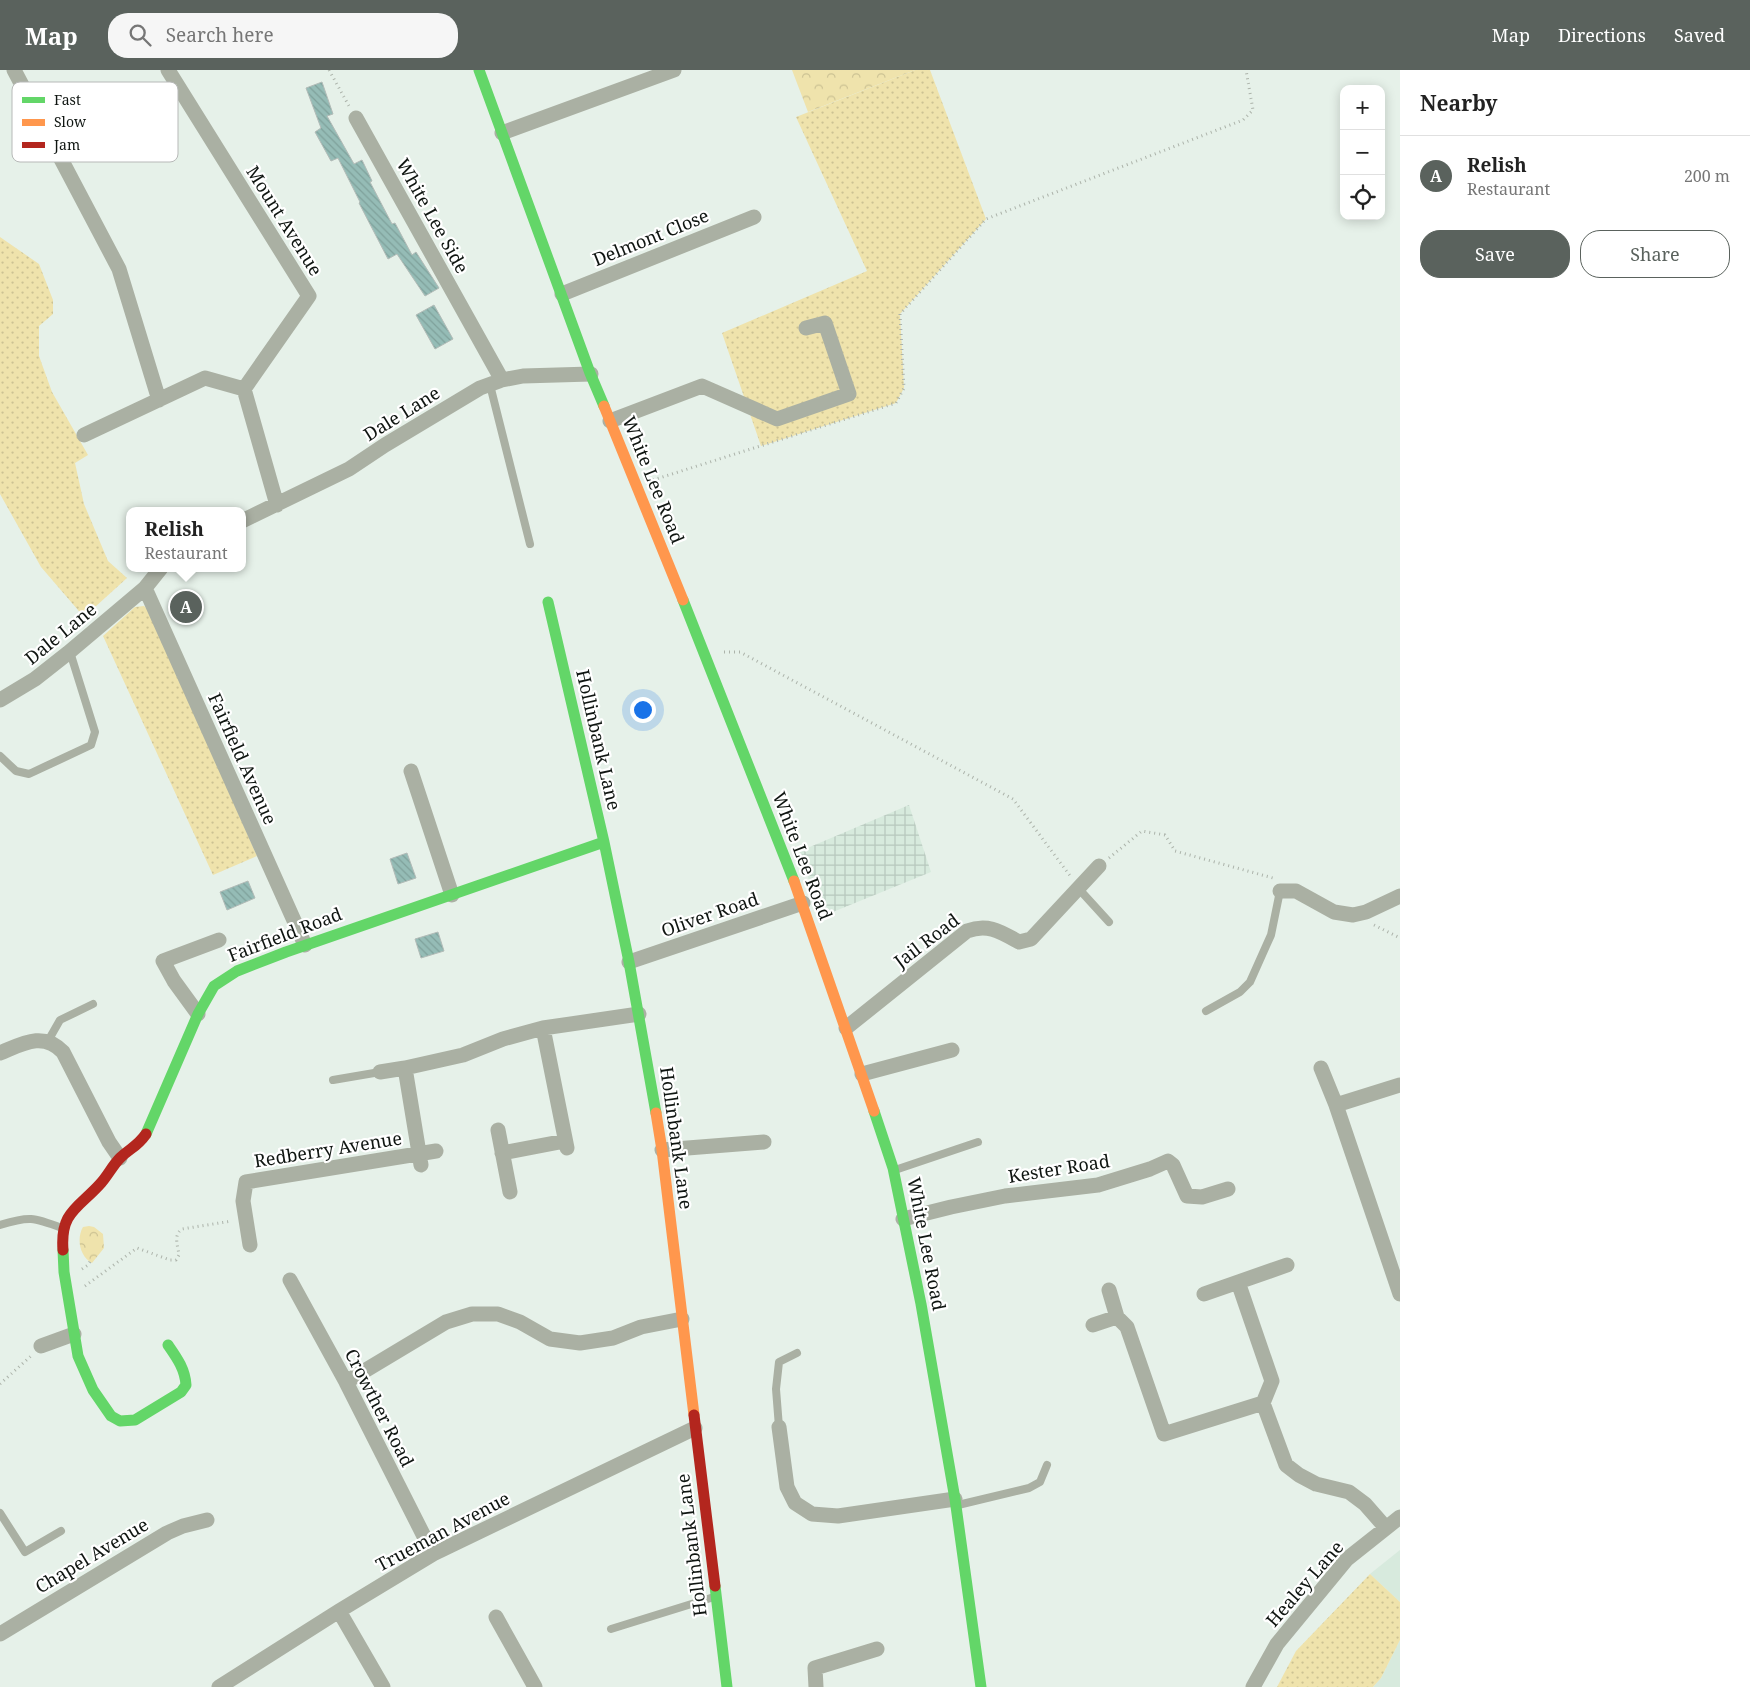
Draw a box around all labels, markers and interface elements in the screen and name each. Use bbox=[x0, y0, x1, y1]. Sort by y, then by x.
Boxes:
search box bbox=[108, 13, 458, 58]
text: Map bbox=[25, 19, 78, 52]
icon: search bbox=[126, 21, 154, 49]
text: Search here bbox=[166, 22, 274, 48]
text: Map bbox=[1492, 23, 1530, 47]
text: Directions bbox=[1558, 23, 1646, 47]
text: Saved bbox=[1674, 23, 1725, 47]
legend bbox=[12, 82, 178, 162]
map controls bbox=[1340, 85, 1385, 220]
button: + bbox=[1340, 85, 1385, 130]
text: Nearby bbox=[1420, 89, 1498, 117]
text: Fast bbox=[54, 90, 81, 109]
text: Slow bbox=[54, 112, 87, 131]
button: − bbox=[1340, 130, 1385, 175]
text: Jam bbox=[53, 135, 80, 154]
text: Relish bbox=[1467, 152, 1527, 178]
street label: White Lee Side bbox=[391, 154, 474, 277]
street label: Mount Avenue bbox=[241, 161, 328, 280]
text: A bbox=[1430, 165, 1442, 187]
text: 200 m bbox=[1684, 165, 1730, 187]
button: locate bbox=[1340, 175, 1385, 220]
text: Restaurant bbox=[1467, 178, 1550, 200]
street label: Delmont Close bbox=[589, 203, 712, 271]
button: Save bbox=[1420, 230, 1570, 278]
button: Share bbox=[1580, 230, 1730, 278]
street label: Dale Lane bbox=[359, 380, 444, 446]
street label: White Lee Road bbox=[617, 412, 690, 547]
popup bbox=[126, 507, 246, 572]
text: Relish bbox=[144, 516, 204, 542]
text: Restaurant bbox=[144, 542, 228, 564]
pin: A bbox=[170, 588, 202, 626]
street label: Dale Lane bbox=[20, 597, 101, 670]
street label: Hollinbank Lane bbox=[571, 667, 627, 813]
street label: Fairfield Avenue bbox=[203, 689, 283, 828]
your location bbox=[630, 697, 656, 723]
street label: White Lee Road bbox=[768, 788, 838, 923]
street label: Oliver Road bbox=[658, 886, 761, 942]
street label: Fairfield Road bbox=[224, 901, 345, 967]
street label: Jail Road bbox=[888, 908, 964, 973]
street label: Hollinbank Lane bbox=[655, 1065, 699, 1211]
street label: Redberry Avenue bbox=[252, 1125, 403, 1173]
street label: Kester Road bbox=[1006, 1148, 1111, 1188]
street label: White Lee Road bbox=[902, 1175, 952, 1312]
street label: Crowther Road bbox=[340, 1344, 420, 1471]
street label: Hollinbank Lane bbox=[670, 1472, 712, 1618]
street label: Trueman Avenue bbox=[371, 1486, 514, 1577]
street label: Chapel Avenue bbox=[30, 1512, 152, 1598]
street label: Healey Lane bbox=[1260, 1535, 1348, 1631]

